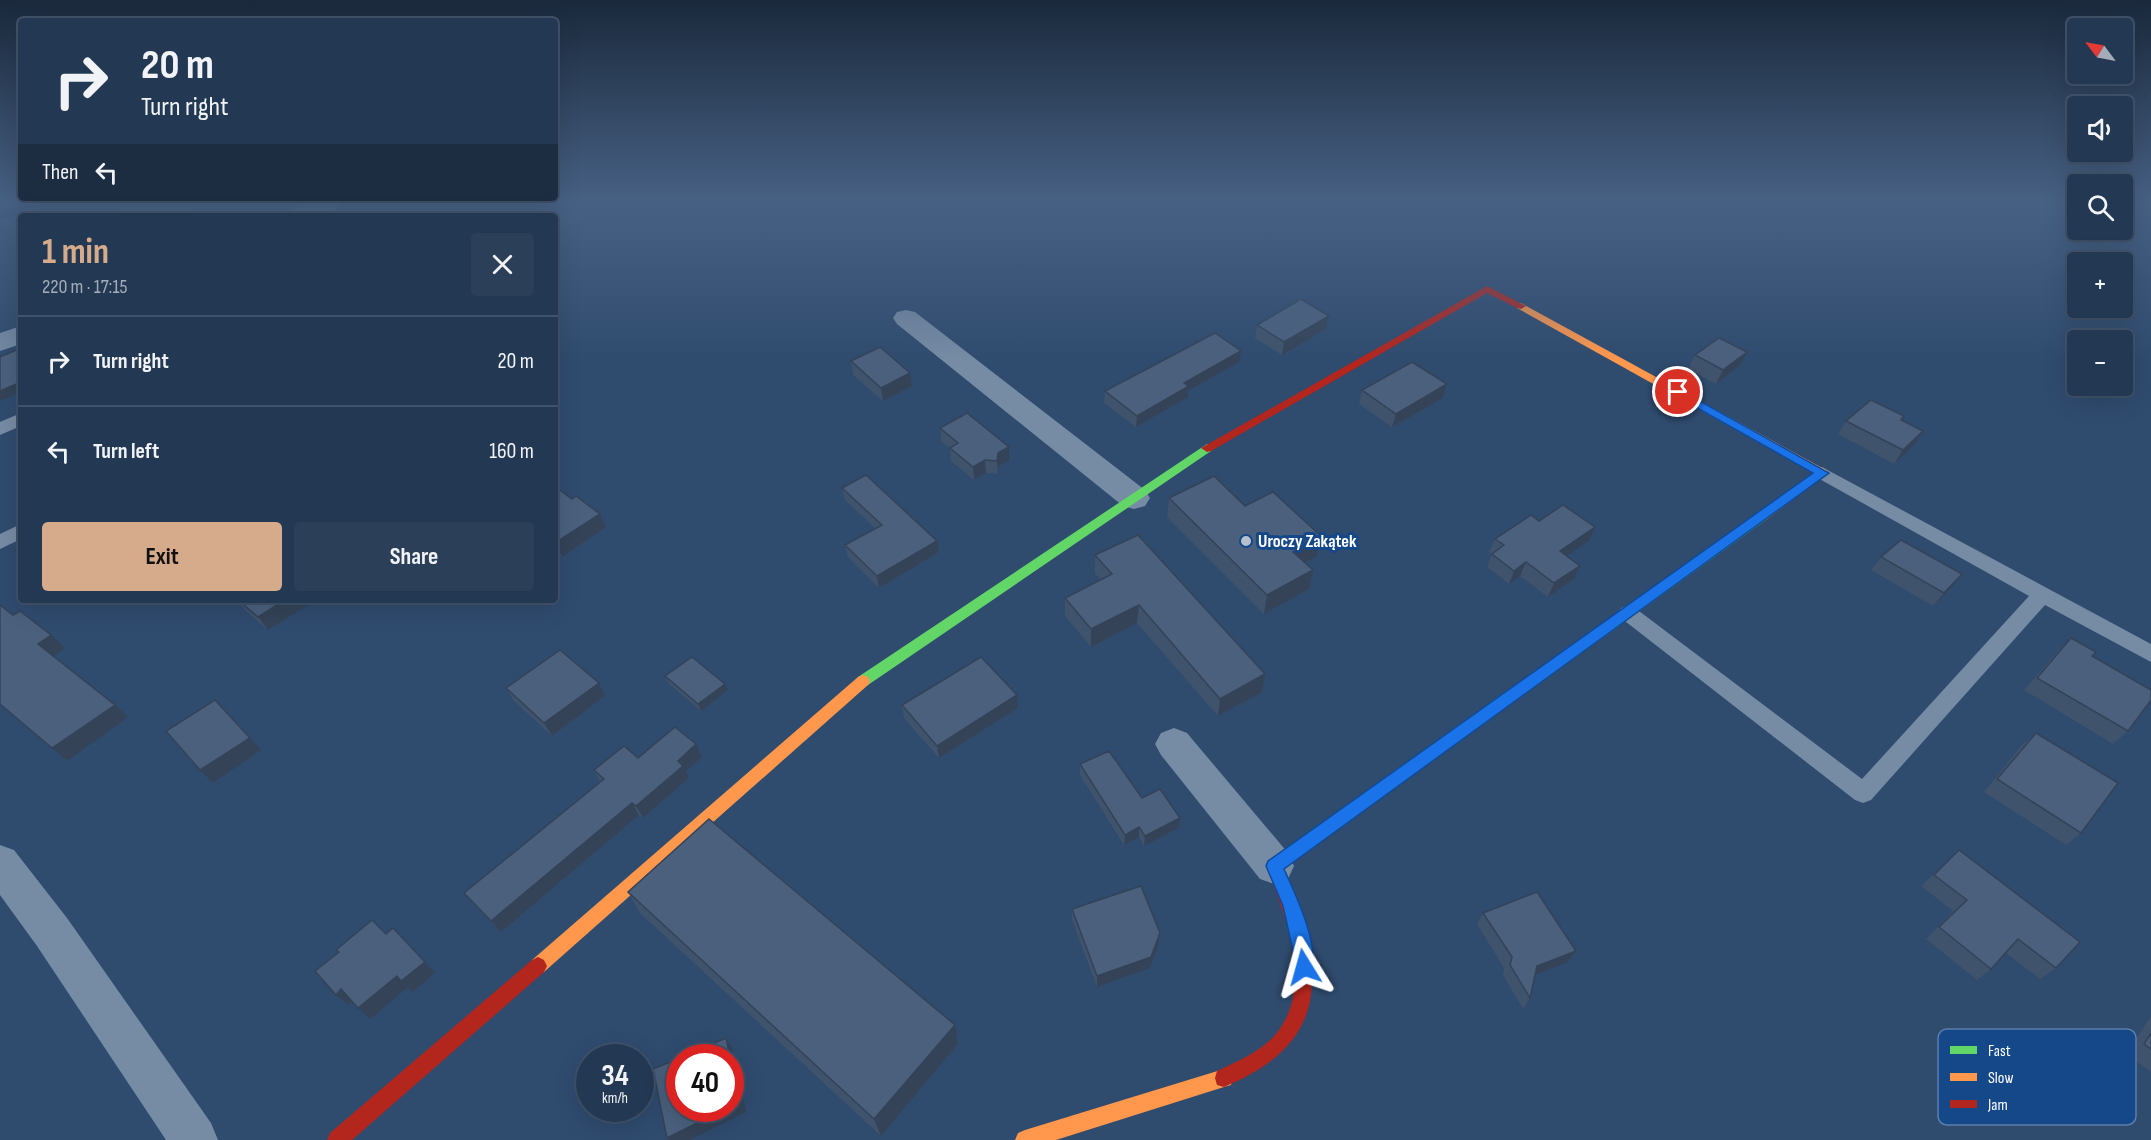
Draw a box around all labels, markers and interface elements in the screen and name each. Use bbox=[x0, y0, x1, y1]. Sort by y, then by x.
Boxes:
north arrow bbox=[2067, 18, 2133, 84]
map controls bbox=[2067, 18, 2133, 396]
text: 20 m bbox=[141, 40, 214, 91]
icon: right bbox=[42, 42, 120, 120]
text: Turn right bbox=[141, 91, 228, 123]
button: sound bbox=[2067, 96, 2133, 162]
icon: left bbox=[90, 156, 123, 189]
text: Then bbox=[42, 159, 78, 186]
button: search bbox=[2067, 174, 2133, 240]
text: 1 min bbox=[42, 231, 109, 274]
button: close bbox=[471, 233, 534, 296]
button: + bbox=[2067, 252, 2133, 318]
text: 220 m · 17:15 bbox=[42, 275, 127, 299]
button: − bbox=[2067, 330, 2133, 396]
icon: right bbox=[42, 345, 75, 378]
text: Turn right bbox=[93, 348, 169, 375]
text: 20 m bbox=[498, 348, 534, 375]
pin bbox=[1652, 366, 1703, 417]
icon: arrive bbox=[1661, 375, 1694, 408]
icon: left bbox=[42, 435, 75, 468]
text: Turn left bbox=[93, 438, 159, 465]
text: 160 m bbox=[489, 438, 534, 465]
button: Exit bbox=[42, 522, 282, 591]
button: Share bbox=[294, 522, 534, 591]
place label: Uroczy Zakątek bbox=[1258, 531, 1357, 552]
marker: Uroczy Zakątek bbox=[1239, 534, 1253, 548]
position arrow bbox=[1272, 935, 1336, 999]
legend bbox=[1938, 1029, 2136, 1125]
text: Fast bbox=[1988, 1042, 2011, 1061]
speed limit sign: 40 bbox=[666, 1044, 744, 1122]
text: 34 bbox=[601, 1058, 629, 1094]
text: Slow bbox=[1988, 1069, 2013, 1088]
text: km/h bbox=[602, 1089, 628, 1108]
text: Jam bbox=[1987, 1096, 2008, 1115]

